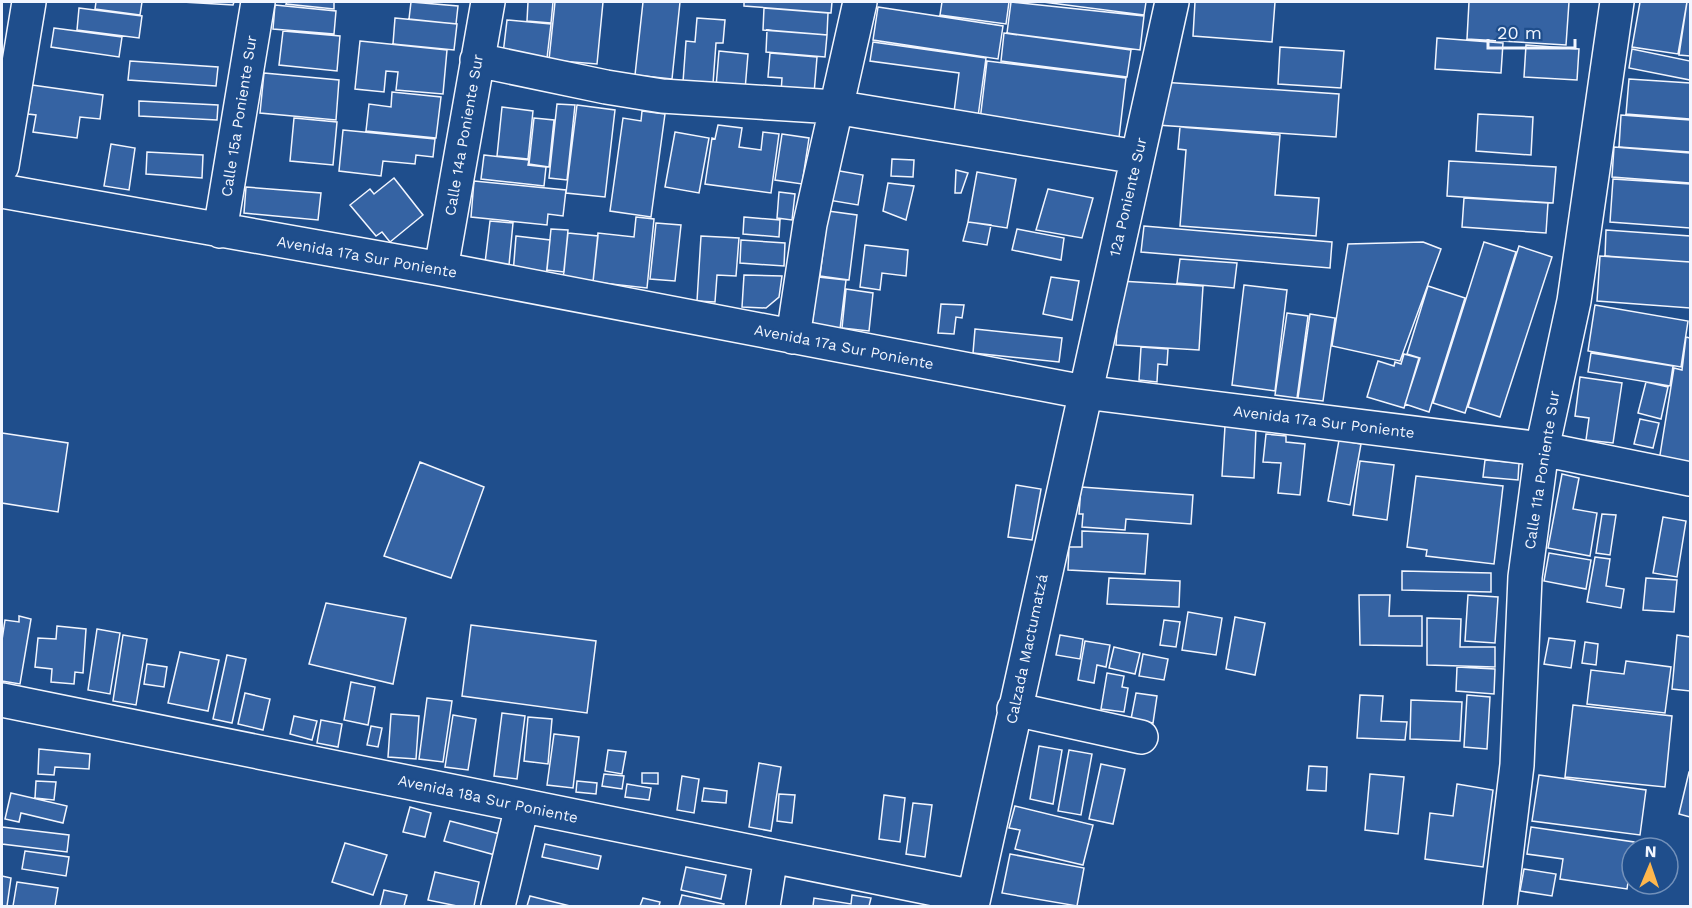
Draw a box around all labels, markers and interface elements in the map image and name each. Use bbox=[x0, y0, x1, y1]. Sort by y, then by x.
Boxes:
scale bar bbox=[1488, 12, 1575, 50]
text: 20 m bbox=[1497, 22, 1542, 43]
street label: Calle 15a Poniente Sur bbox=[217, 34, 261, 198]
street label: Calle 14a Poniente Sur bbox=[441, 53, 487, 217]
street label: 12a Poniente Sur bbox=[1106, 136, 1150, 258]
street label: Avenida 17a Sur Poniente bbox=[276, 232, 458, 282]
street label: Avenida 17a Sur Poniente bbox=[753, 321, 935, 373]
street label: Calle 11a Poniente Sur bbox=[1521, 389, 1563, 551]
street label: Avenida 17a Sur Poniente bbox=[1232, 402, 1416, 442]
street label: Calzada Mactumatzá bbox=[1002, 572, 1052, 726]
street label: Avenida 18a Sur Poniente bbox=[396, 771, 580, 827]
north arrow bbox=[1620, 836, 1680, 896]
text: N bbox=[1644, 842, 1657, 861]

